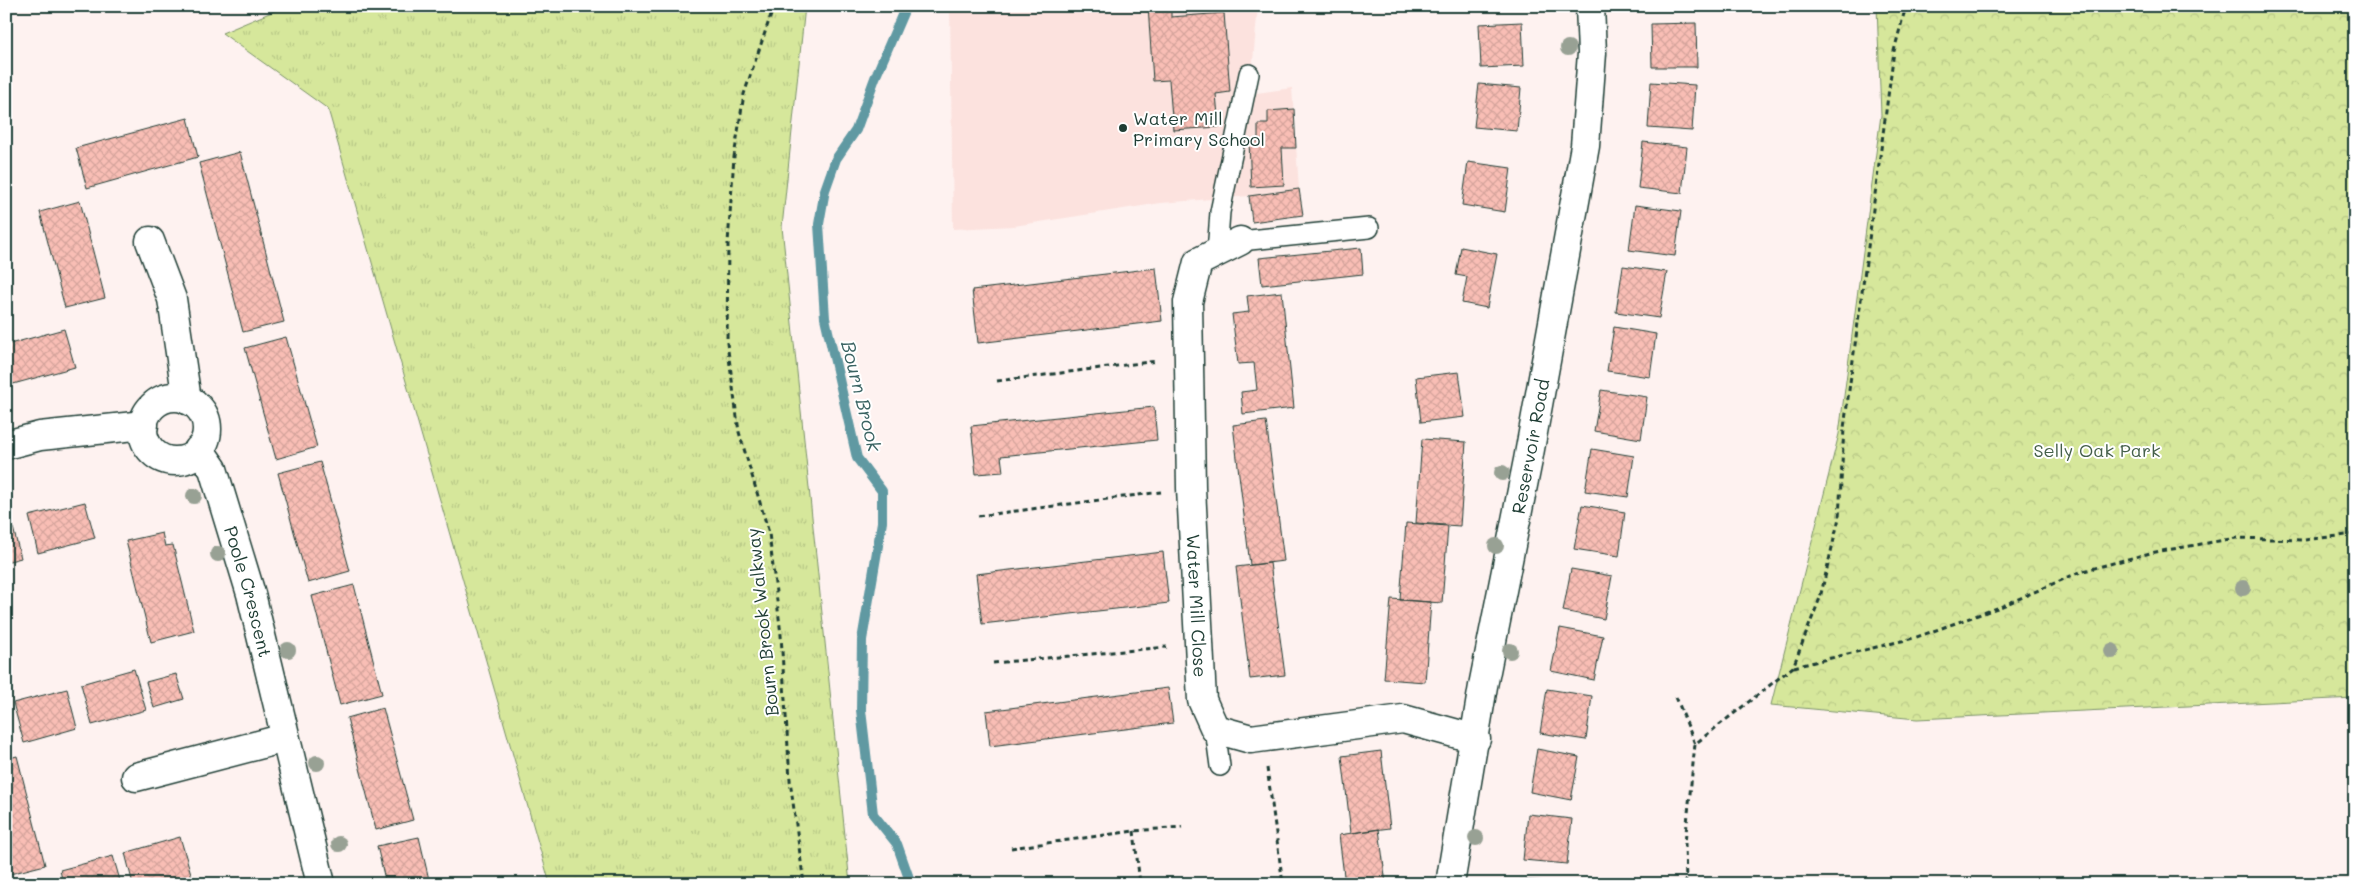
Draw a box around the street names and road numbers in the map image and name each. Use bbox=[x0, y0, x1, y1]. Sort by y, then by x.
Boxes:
street label: Reservoir Road bbox=[1506, 377, 1555, 516]
street label: Poole Crescent bbox=[219, 523, 278, 660]
street label: Bourn Brook Walkway bbox=[740, 527, 784, 717]
street label: Water Mill Close bbox=[1181, 533, 1213, 678]

